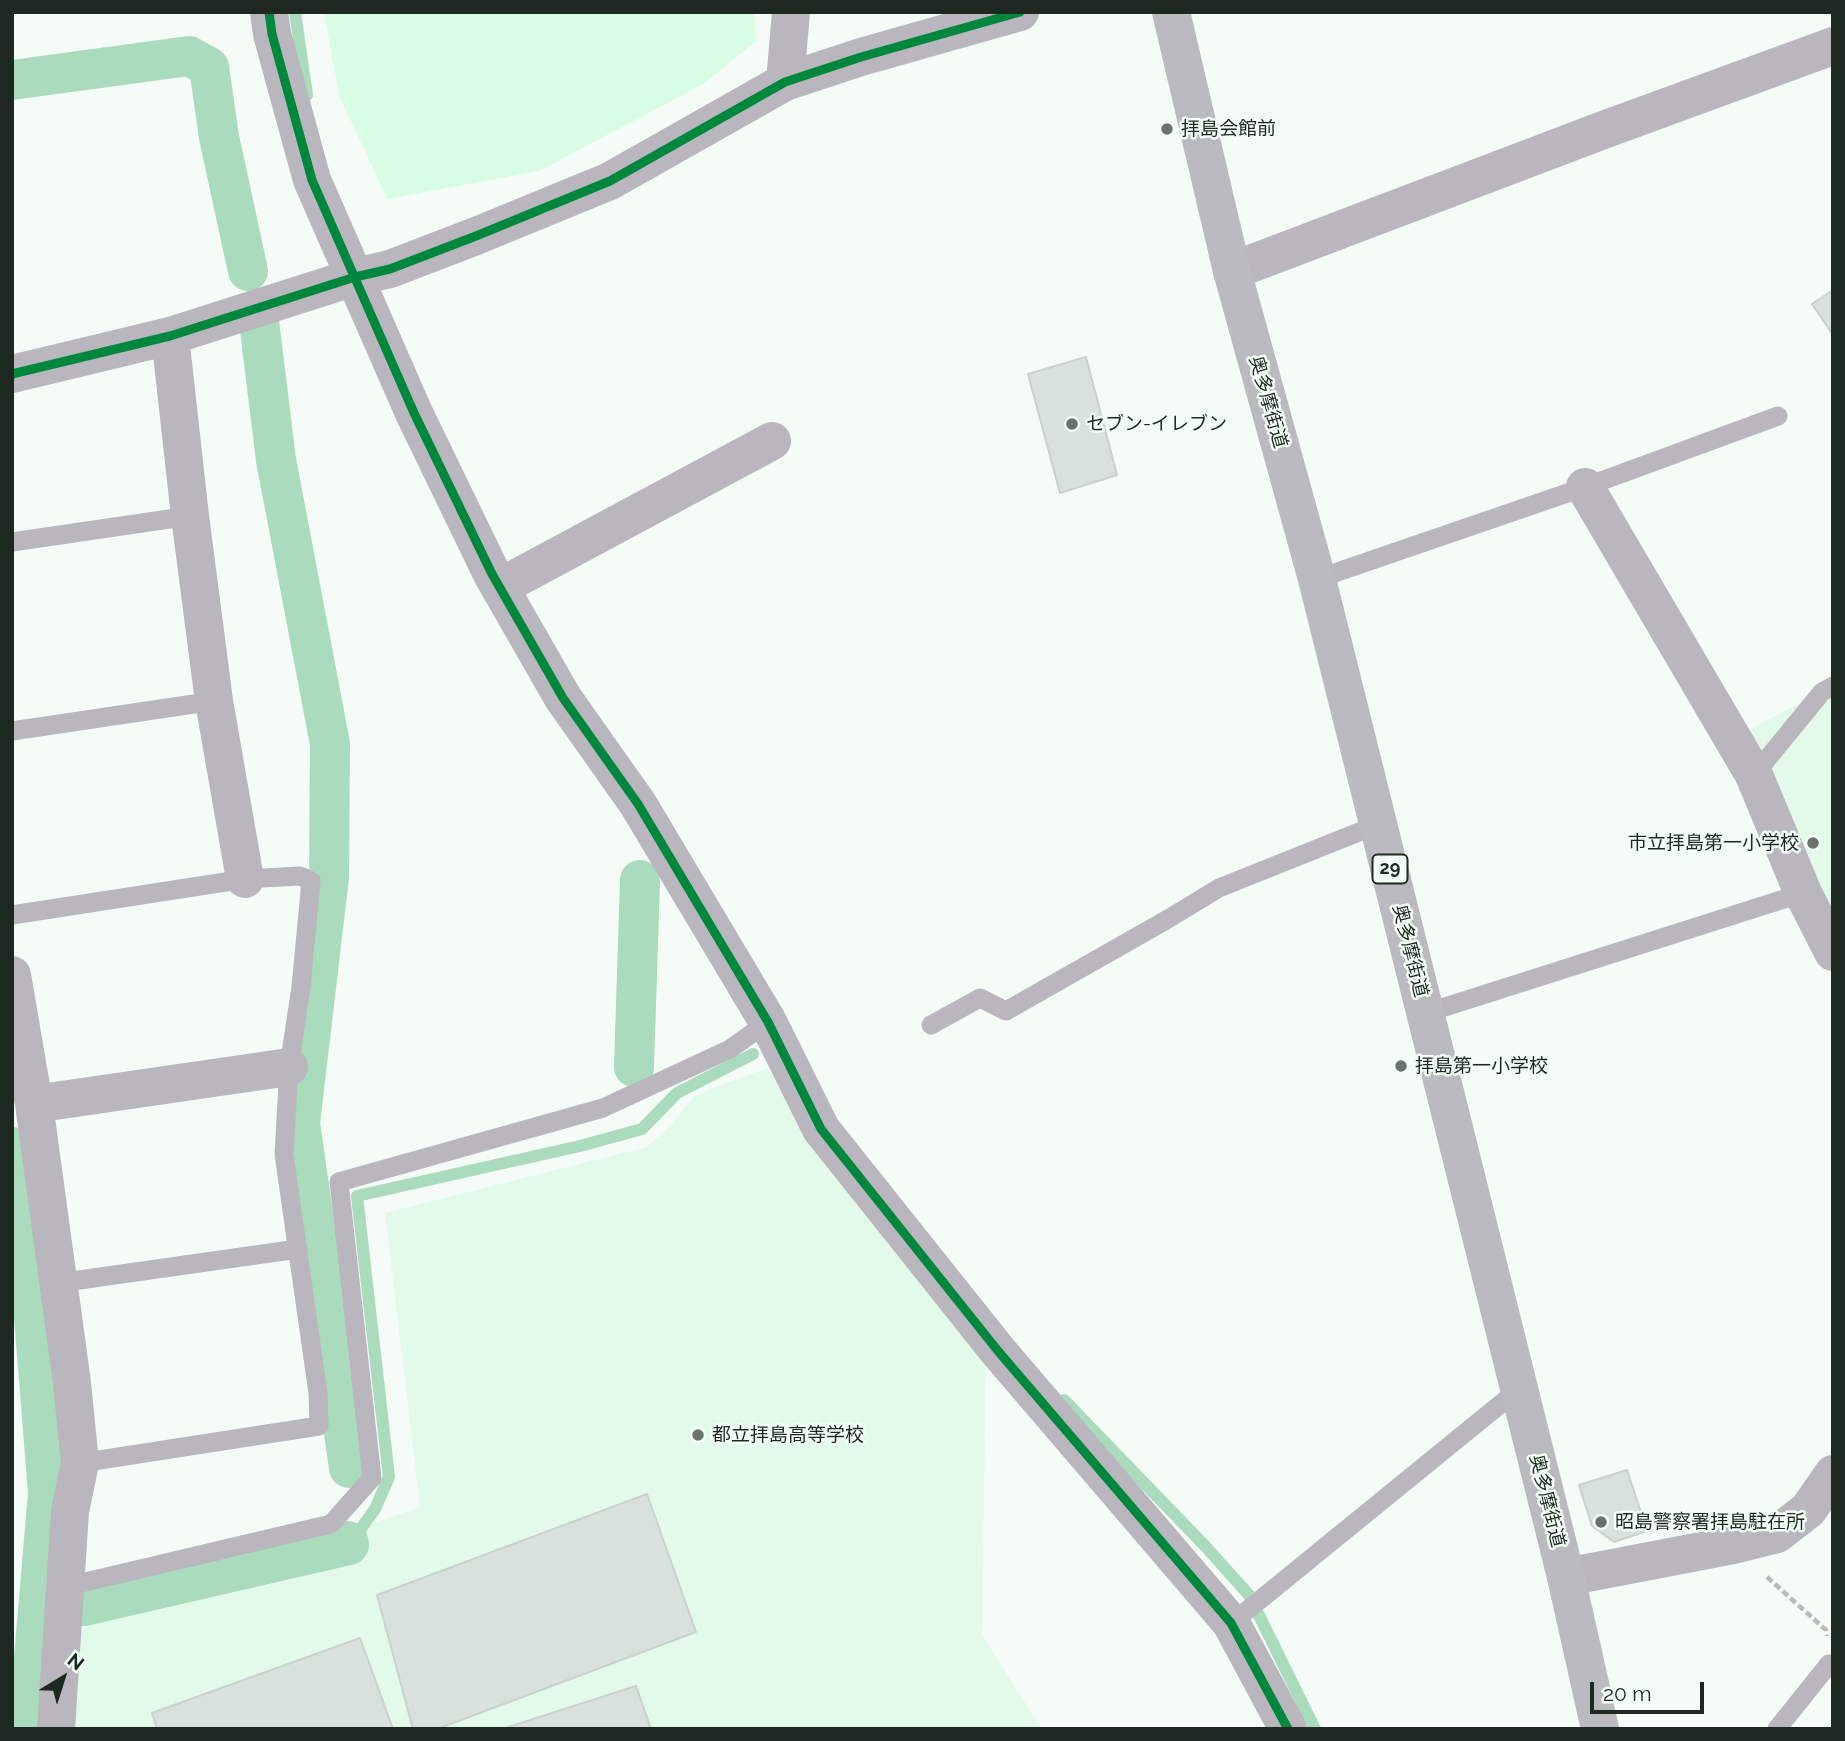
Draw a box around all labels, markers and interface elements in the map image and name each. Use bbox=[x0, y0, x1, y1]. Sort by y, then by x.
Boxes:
place label: 拝島会館前 bbox=[1181, 118, 1276, 140]
marker: 拝島会館前 bbox=[1159, 121, 1175, 137]
street label: 奥多摩街道 bbox=[1244, 353, 1292, 451]
place label: セブン-イレブン bbox=[1086, 413, 1227, 435]
marker: セブン-イレブン bbox=[1064, 416, 1080, 432]
place label: 市立拝島第一小学校 bbox=[1628, 832, 1799, 854]
marker: 市立拝島第一小学校 bbox=[1805, 835, 1821, 851]
road number: 29 bbox=[1372, 854, 1408, 884]
street label: 奥多摩街道 bbox=[1387, 902, 1433, 1000]
place label: 拝島第一小学校 bbox=[1415, 1055, 1548, 1077]
marker: 拝島第一小学校 bbox=[1393, 1058, 1409, 1074]
place label: 都立拝島高等学校 bbox=[712, 1424, 864, 1446]
marker: 都立拝島高等学校 bbox=[690, 1427, 706, 1443]
street label: 奥多摩街道 bbox=[1524, 1452, 1570, 1550]
place label: 昭島警察署拝島駐在所 bbox=[1615, 1511, 1805, 1533]
marker: 昭島警察署拝島駐在所 bbox=[1593, 1514, 1609, 1530]
north arrow bbox=[28, 1643, 98, 1713]
text: N bbox=[63, 1648, 88, 1675]
scale bar bbox=[1593, 1668, 1707, 1712]
text: 20 m bbox=[1603, 1681, 1651, 1706]

